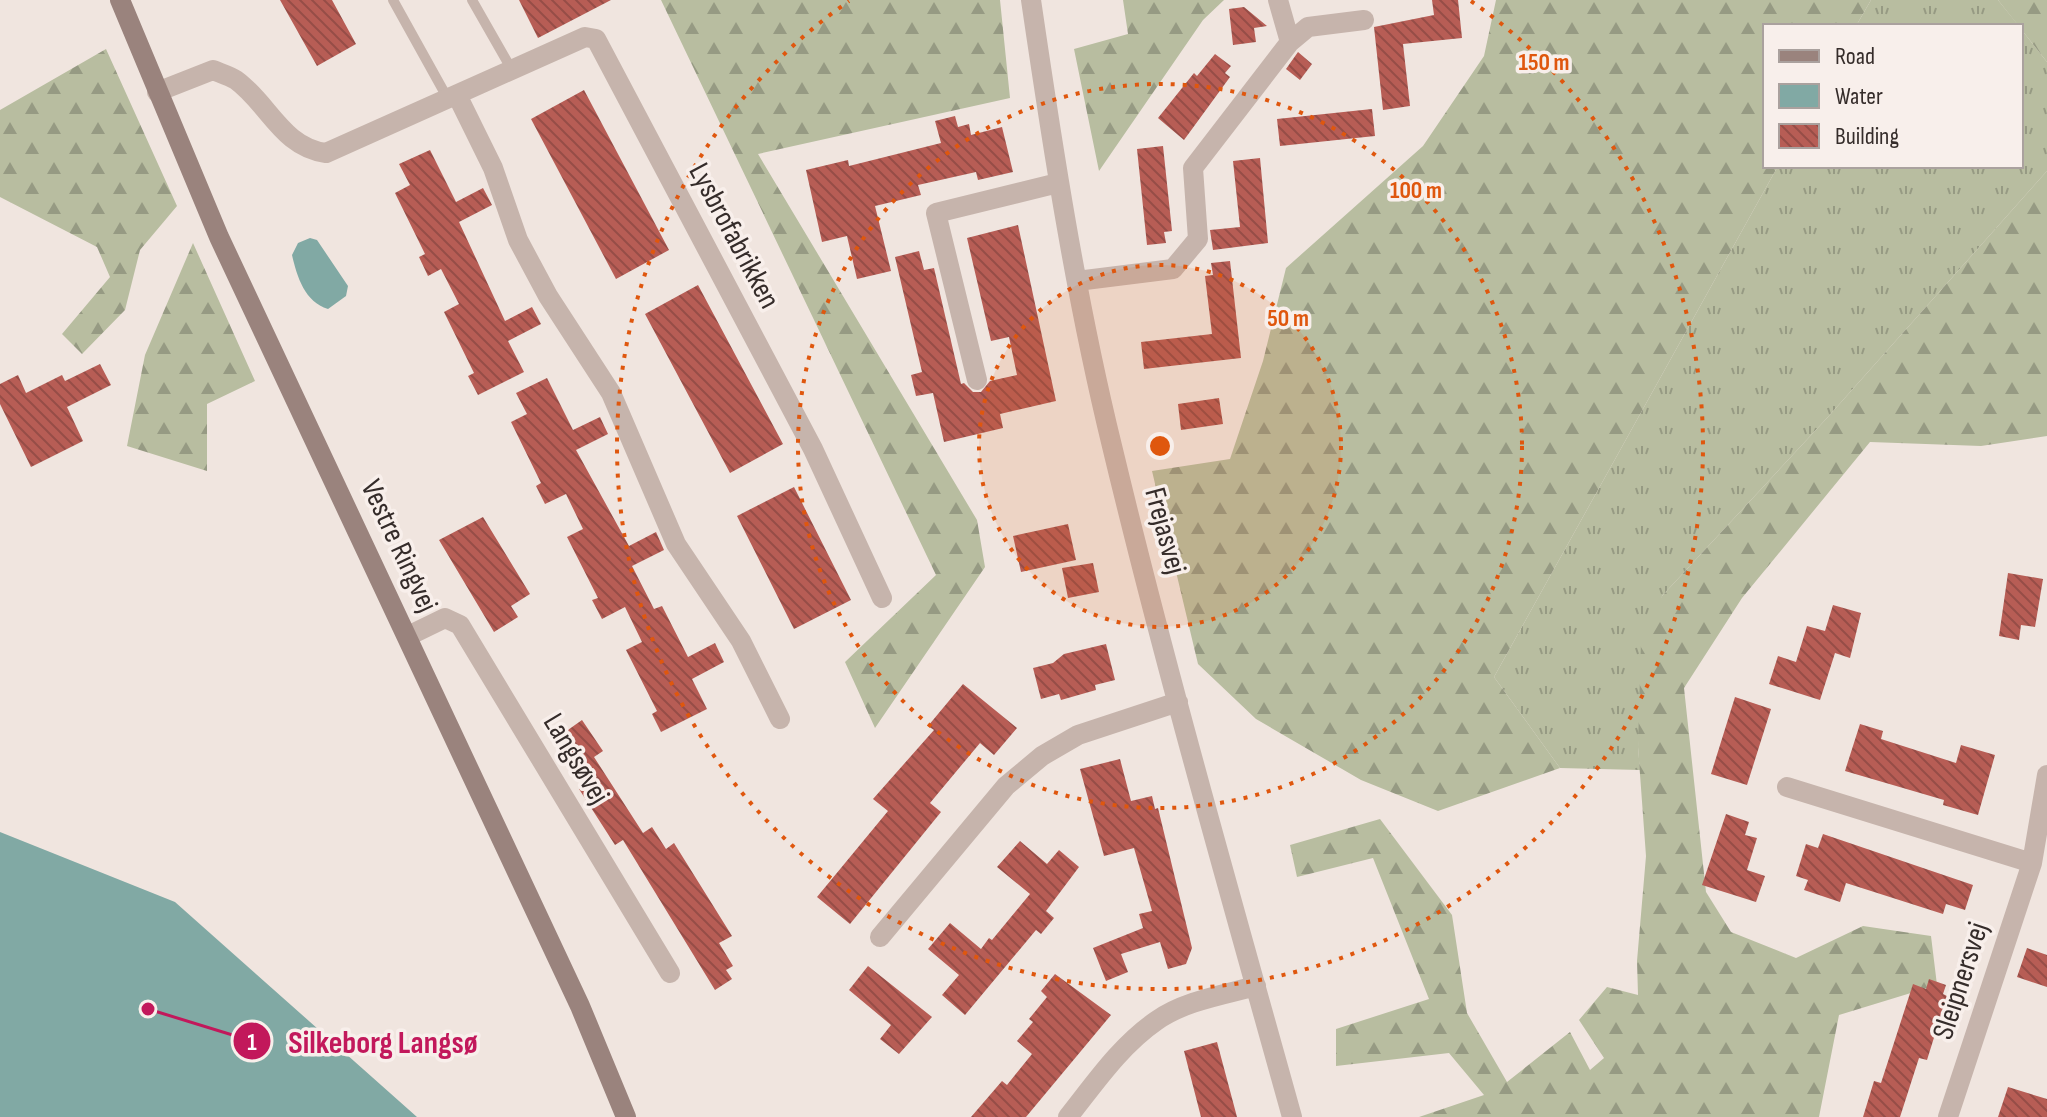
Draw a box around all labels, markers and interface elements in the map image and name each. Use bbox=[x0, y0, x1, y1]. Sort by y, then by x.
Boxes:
legend bbox=[1763, 24, 2023, 168]
text: Road bbox=[1835, 42, 1875, 71]
text: 150 m bbox=[1518, 48, 1570, 77]
text: Water bbox=[1835, 82, 1883, 111]
text: Building bbox=[1835, 122, 1899, 151]
street label: Lysbrofabrikken bbox=[681, 157, 787, 315]
text: 100 m bbox=[1390, 176, 1442, 205]
text: 50 m bbox=[1267, 304, 1309, 333]
centre of rings bbox=[1146, 432, 1174, 460]
street label: Vestre Ringvej bbox=[353, 474, 445, 618]
street label: Frejasvej bbox=[1136, 484, 1194, 578]
street label: Langsøvej bbox=[535, 707, 617, 811]
street label: Sleipnersvej bbox=[1925, 918, 1997, 1044]
callout: Silkeborg Langsø bbox=[232, 1013, 493, 1069]
text: Silkeborg Langsø bbox=[288, 1024, 478, 1063]
text: 1 bbox=[247, 1028, 257, 1057]

